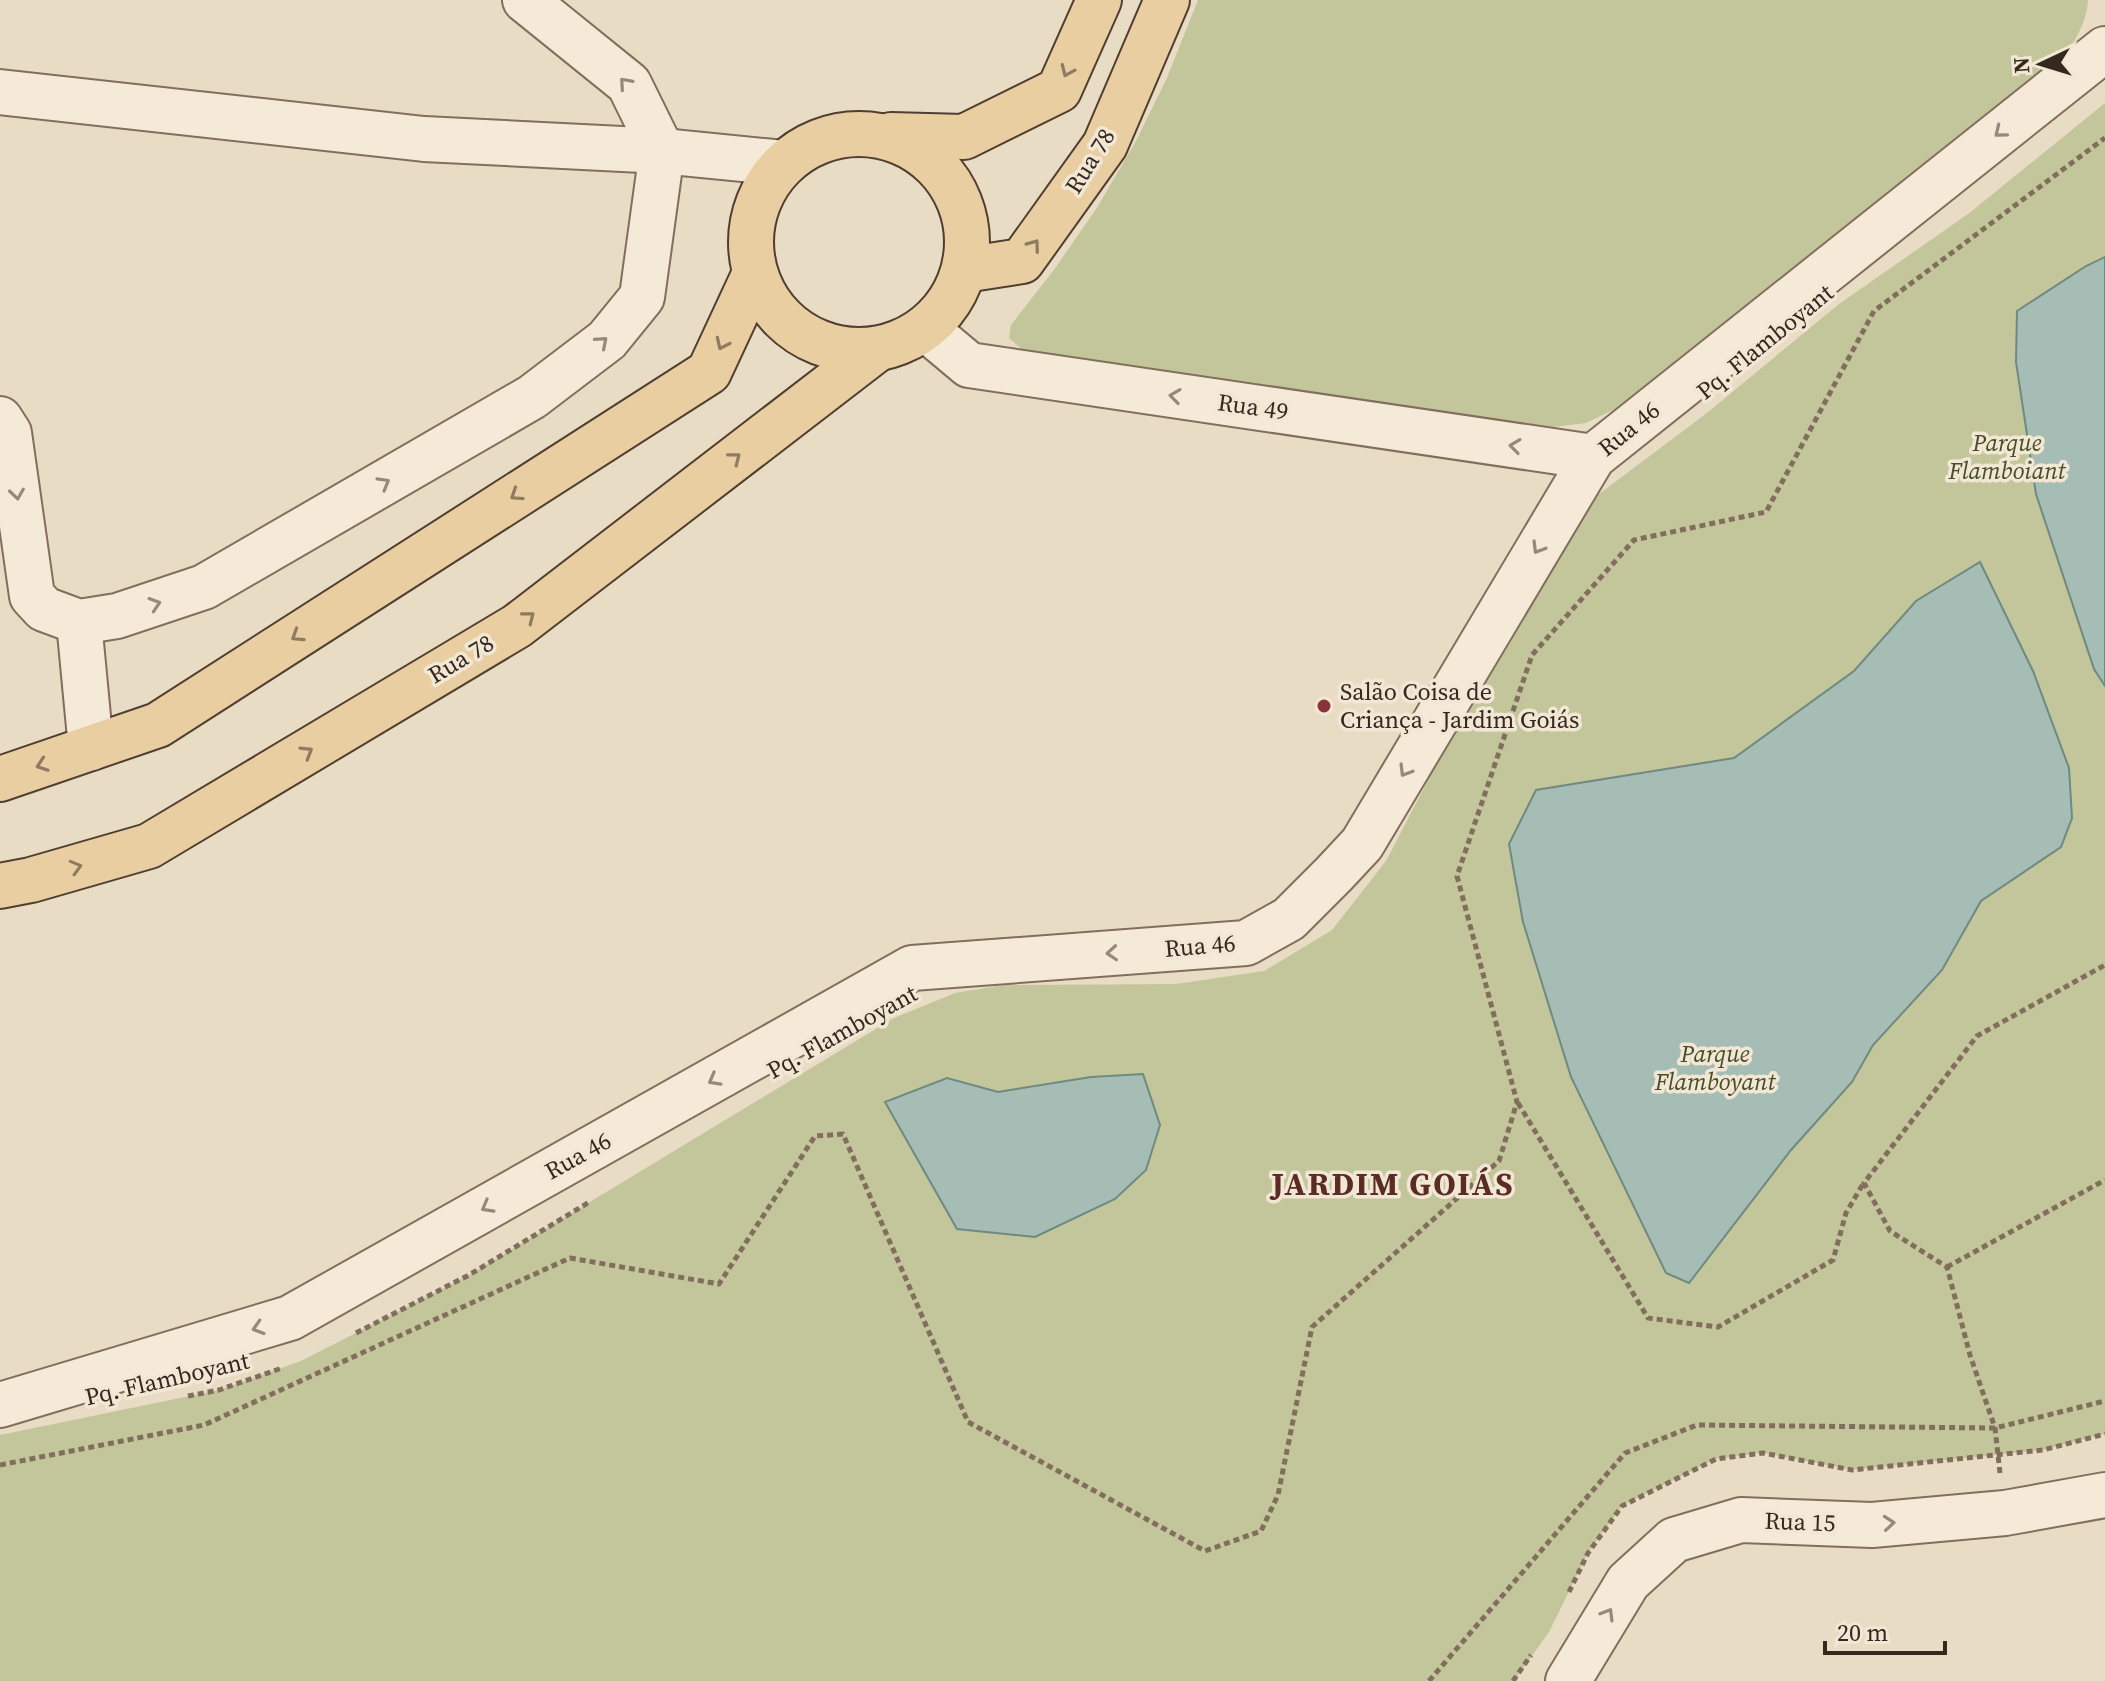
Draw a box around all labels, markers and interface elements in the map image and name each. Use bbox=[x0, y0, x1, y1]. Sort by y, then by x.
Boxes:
north arrow bbox=[2001, 24, 2081, 104]
text: N bbox=[2006, 56, 2037, 74]
one-way arrow bbox=[1061, 63, 1077, 78]
one-way arrow bbox=[620, 78, 634, 92]
street label: Rua 78 bbox=[1057, 122, 1122, 200]
one-way arrow bbox=[1994, 123, 2009, 137]
one-way arrow bbox=[1024, 239, 1038, 253]
street label: Pq. Flamboyant bbox=[1689, 276, 1840, 407]
one-way arrow bbox=[716, 336, 732, 350]
one-way arrow bbox=[593, 337, 608, 352]
street label: Rua 49 bbox=[1216, 385, 1291, 428]
one-way arrow bbox=[1168, 388, 1182, 405]
street label: Rua 46 bbox=[1591, 393, 1667, 464]
park label: Parque Flamboiant bbox=[1948, 426, 2067, 487]
one-way arrow bbox=[1509, 438, 1522, 455]
one-way arrow bbox=[726, 453, 741, 467]
one-way arrow bbox=[375, 477, 390, 493]
one-way arrow bbox=[510, 486, 525, 501]
one-way arrow bbox=[8, 487, 25, 500]
one-way arrow bbox=[1533, 539, 1548, 554]
one-way arrow bbox=[147, 597, 161, 613]
one-way arrow bbox=[520, 612, 535, 626]
one-way arrow bbox=[291, 626, 306, 641]
street label: Rua 78 bbox=[422, 626, 500, 691]
place label: Salão Coisa de Criança - Jardim Goiás bbox=[1340, 675, 1579, 736]
marker: Salão Coisa de Criança - Jardim Goiás bbox=[1315, 697, 1333, 715]
one-way arrow bbox=[298, 746, 313, 761]
one-way arrow bbox=[36, 755, 50, 771]
one-way arrow bbox=[1399, 762, 1415, 777]
one-way arrow bbox=[68, 860, 82, 876]
street label: Rua 46 bbox=[1163, 926, 1237, 965]
one-way arrow bbox=[1105, 944, 1118, 961]
street label: Pq. Flamboyant bbox=[761, 976, 923, 1087]
park label: Parque Flamboyant bbox=[1654, 1037, 1776, 1098]
one-way arrow bbox=[708, 1070, 723, 1086]
street label: Rua 46 bbox=[539, 1124, 617, 1187]
district label: JARDIM GOIÁS bbox=[1269, 1162, 1515, 1206]
one-way arrow bbox=[482, 1197, 496, 1213]
one-way arrow bbox=[252, 1319, 265, 1335]
street label: Pq. Flamboyant bbox=[82, 1344, 252, 1413]
street label: Rua 15 bbox=[1764, 1504, 1836, 1539]
one-way arrow bbox=[1883, 1515, 1896, 1532]
scale bar bbox=[1825, 1605, 1945, 1655]
one-way arrow bbox=[1599, 1608, 1614, 1623]
text: 20 m bbox=[1837, 1616, 1888, 1649]

